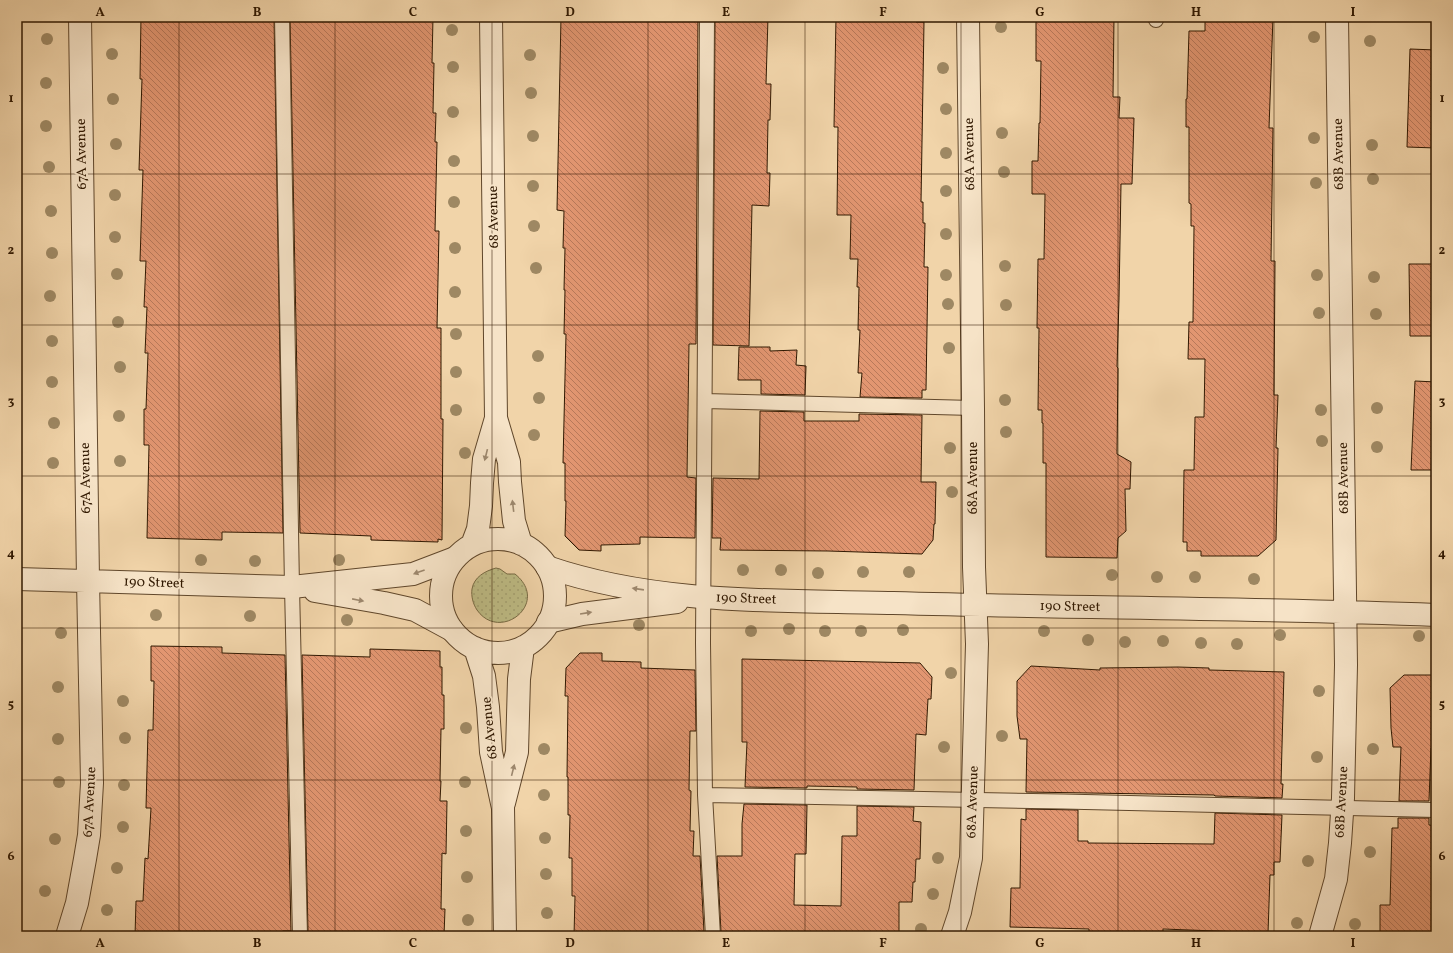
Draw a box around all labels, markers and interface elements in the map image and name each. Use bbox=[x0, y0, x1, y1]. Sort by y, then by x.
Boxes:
text: A bbox=[95, 4, 105, 22]
text: B bbox=[253, 4, 262, 22]
text: C bbox=[409, 4, 417, 22]
text: D bbox=[565, 4, 575, 22]
text: E bbox=[722, 4, 730, 22]
text: F bbox=[879, 4, 887, 22]
text: G bbox=[1035, 4, 1045, 22]
text: H bbox=[1191, 4, 1201, 22]
text: I bbox=[1351, 4, 1356, 22]
text: 1 bbox=[8, 90, 14, 108]
text: 1 bbox=[1439, 90, 1445, 108]
street label: 68A Avenue bbox=[960, 117, 980, 190]
street label: 67A Avenue bbox=[72, 118, 92, 190]
street label: 68B Avenue bbox=[1329, 118, 1349, 190]
street label: 68 Avenue bbox=[484, 185, 504, 249]
text: 2 bbox=[8, 242, 15, 260]
text: 2 bbox=[1439, 242, 1446, 260]
text: 3 bbox=[8, 393, 15, 411]
text: 3 bbox=[1439, 393, 1446, 411]
street label: 68A Avenue bbox=[964, 441, 983, 514]
street label: 67A Avenue bbox=[76, 442, 96, 514]
street label: 68B Avenue bbox=[1334, 442, 1354, 514]
one-way arrow bbox=[482, 449, 488, 462]
one-way arrow bbox=[509, 500, 516, 512]
text: 4 bbox=[7, 545, 15, 563]
text: 4 bbox=[1438, 545, 1446, 563]
one-way arrow bbox=[412, 569, 424, 575]
street label: 190 Street bbox=[123, 572, 185, 594]
one-way arrow bbox=[632, 586, 644, 592]
street label: 190 Street bbox=[715, 588, 777, 610]
one-way arrow bbox=[352, 597, 364, 603]
street label: 190 Street bbox=[1039, 597, 1101, 617]
one-way arrow bbox=[580, 610, 592, 616]
street label: 68 Avenue bbox=[477, 695, 503, 760]
text: 5 bbox=[8, 696, 14, 714]
text: 5 bbox=[1439, 696, 1445, 714]
one-way arrow bbox=[510, 764, 516, 776]
street label: 68A Avenue bbox=[962, 765, 984, 839]
street label: 68B Avenue bbox=[1331, 765, 1353, 838]
street label: 67A Avenue bbox=[79, 766, 101, 838]
text: 6 bbox=[7, 848, 15, 866]
text: 6 bbox=[1438, 848, 1446, 866]
text: A bbox=[95, 935, 105, 953]
text: B bbox=[253, 935, 262, 953]
text: C bbox=[409, 935, 417, 953]
text: D bbox=[565, 935, 575, 953]
text: E bbox=[722, 935, 730, 953]
text: F bbox=[879, 935, 887, 953]
text: G bbox=[1035, 935, 1045, 953]
text: H bbox=[1191, 935, 1201, 953]
text: I bbox=[1351, 935, 1356, 953]

